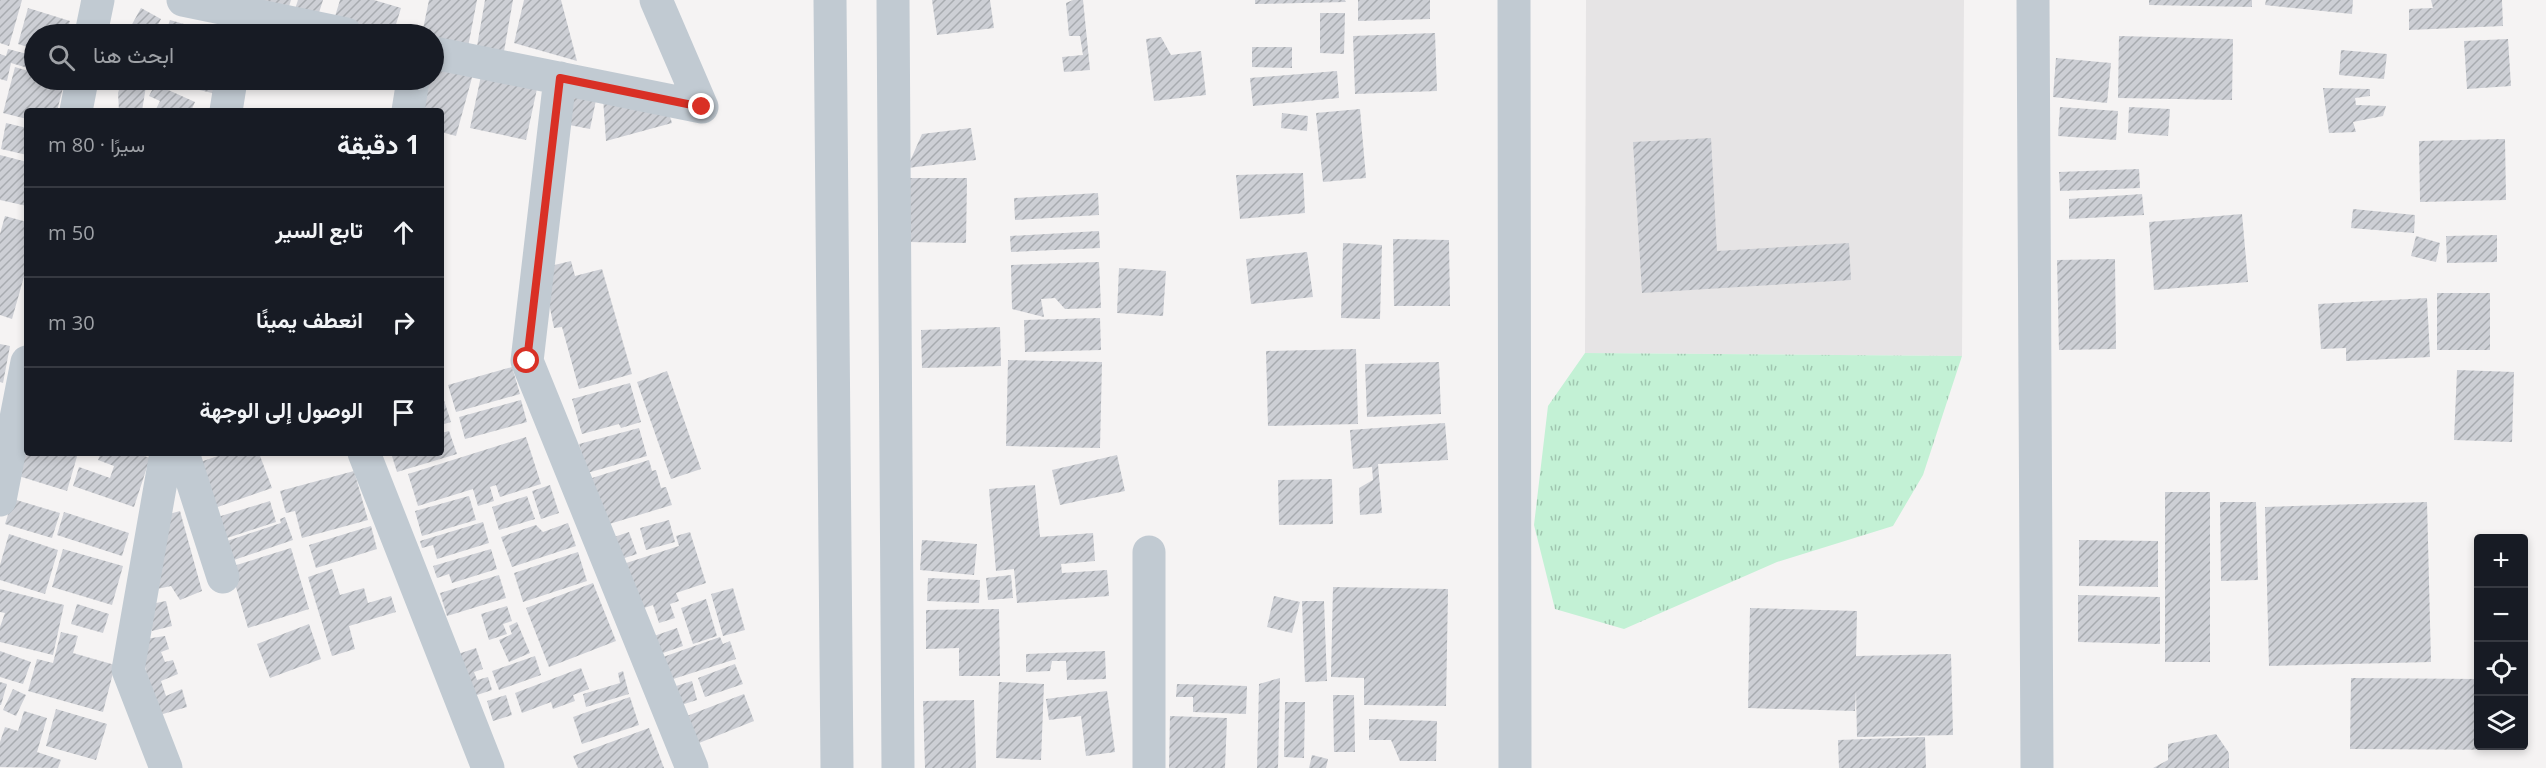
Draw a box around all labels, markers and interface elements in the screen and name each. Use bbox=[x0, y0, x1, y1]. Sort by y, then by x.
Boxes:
search box bbox=[24, 24, 444, 90]
text: ابحث هنا bbox=[93, 39, 174, 69]
icon: search bbox=[45, 41, 78, 74]
route end bbox=[688, 93, 714, 119]
text: 1 دقيقة bbox=[337, 126, 420, 162]
text: سيرًا · 80 m bbox=[48, 131, 145, 158]
text: تابع السير bbox=[275, 214, 363, 244]
icon: ahead bbox=[387, 216, 420, 249]
text: 50 m bbox=[48, 219, 95, 246]
text: انعطف يمينًا bbox=[256, 304, 363, 334]
icon: right bbox=[387, 306, 420, 339]
text: 30 m bbox=[48, 309, 95, 336]
route start bbox=[513, 347, 539, 373]
text: الوصول إلى الوجهة bbox=[199, 394, 363, 424]
icon: arrive bbox=[387, 396, 420, 429]
map controls bbox=[2474, 534, 2528, 750]
button: + bbox=[2474, 534, 2528, 588]
button: − bbox=[2474, 588, 2528, 642]
button: locate bbox=[2474, 642, 2528, 696]
button: layers bbox=[2474, 696, 2528, 750]

